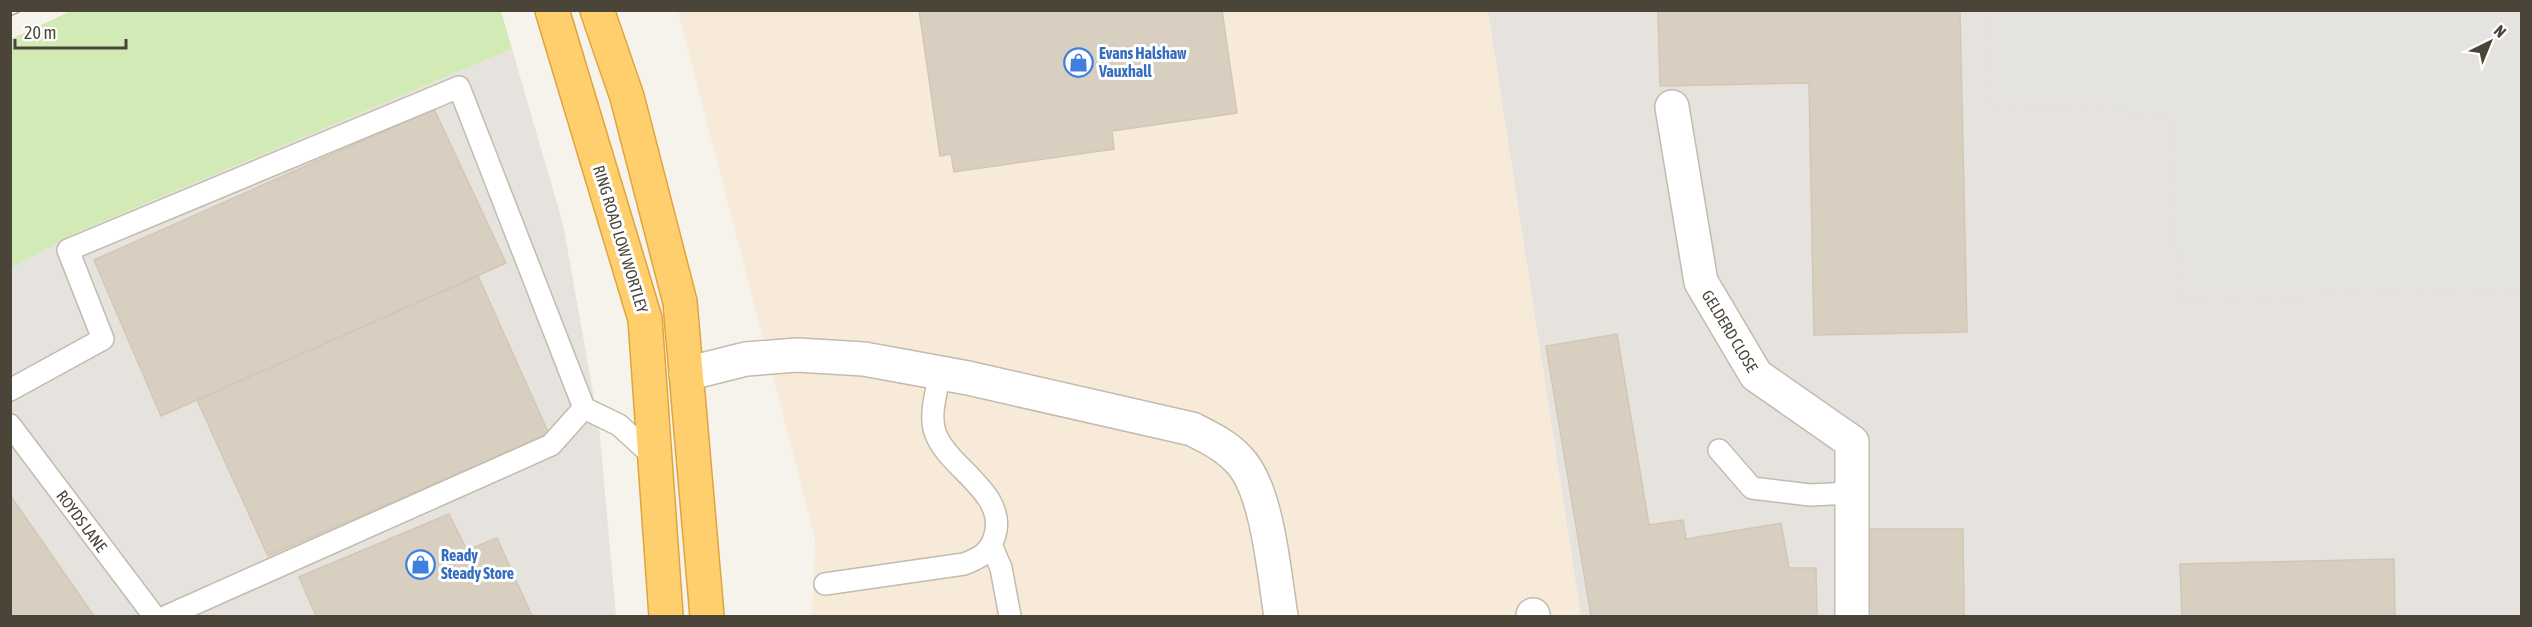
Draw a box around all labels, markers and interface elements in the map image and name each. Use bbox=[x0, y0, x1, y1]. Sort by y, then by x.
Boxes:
scale bar bbox=[15, 12, 126, 50]
north arrow bbox=[2460, 12, 2520, 72]
text: N bbox=[2491, 21, 2510, 41]
text: 20 m bbox=[24, 22, 56, 43]
place label: Evans Halshaw Vauxhall bbox=[1098, 44, 1187, 80]
shop icon: Evans Halshaw Vauxhall bbox=[1062, 46, 1094, 78]
street label: RING ROAD LOW WORTLEY bbox=[590, 163, 652, 316]
street label: GELDERD CLOSE bbox=[1698, 287, 1762, 375]
street label: ROYDS LANE bbox=[53, 487, 111, 555]
place label: Ready Steady Store bbox=[441, 546, 514, 582]
shop icon: Ready Steady Store bbox=[404, 548, 436, 580]

